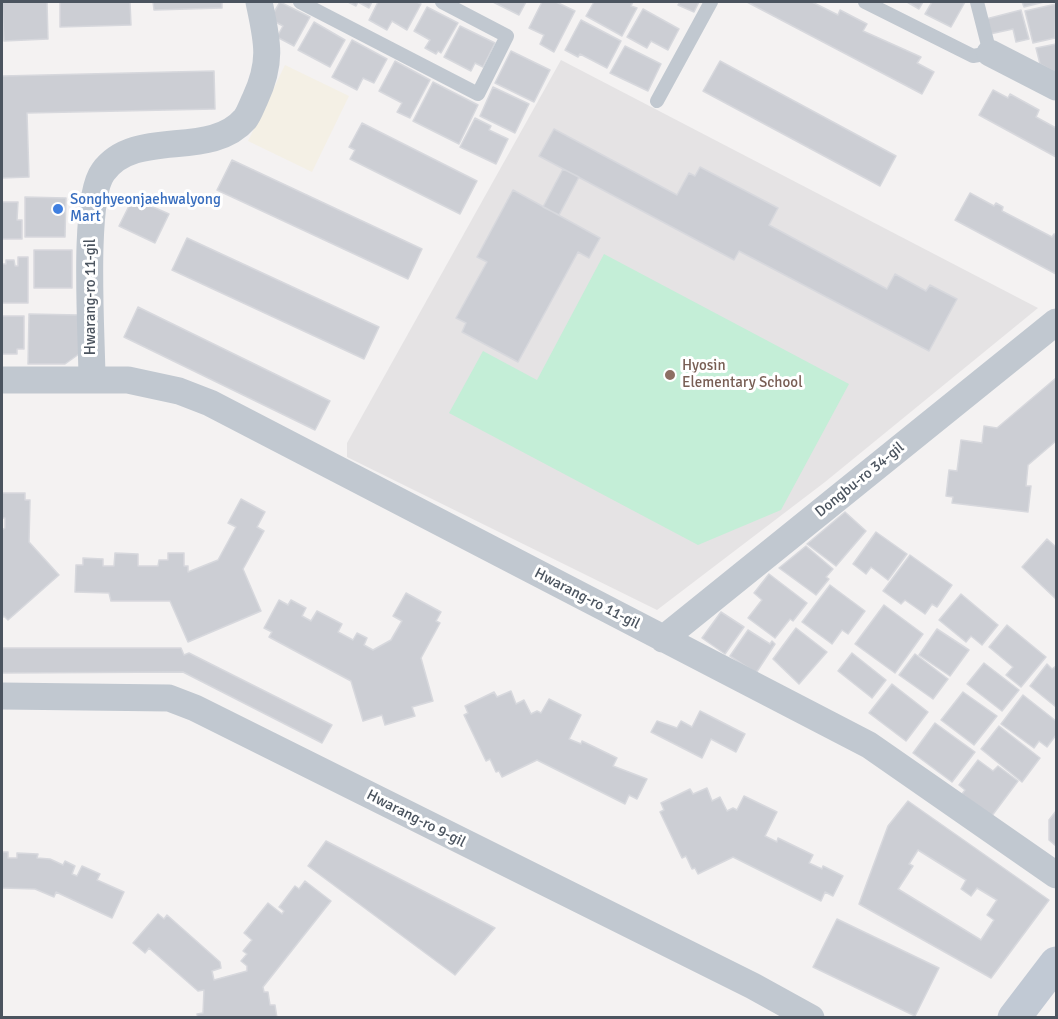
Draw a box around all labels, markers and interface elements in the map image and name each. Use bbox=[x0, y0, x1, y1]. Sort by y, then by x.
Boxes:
place label: Songhyeonjaehwalyong Mart bbox=[70, 191, 221, 226]
marker: Songhyeonjaehwalyong Mart bbox=[51, 202, 65, 216]
street label: Hwarang-ro 11-gil bbox=[82, 239, 100, 355]
place label: Hyosin Elementary School bbox=[682, 357, 803, 392]
marker: Hyosin Elementary School bbox=[663, 368, 677, 382]
street label: Dongbu-ro 34-gil bbox=[812, 439, 908, 521]
street label: Hwarang-ro 11-gil bbox=[531, 565, 643, 633]
street label: Hwarang-ro 9-gil bbox=[363, 786, 469, 852]

